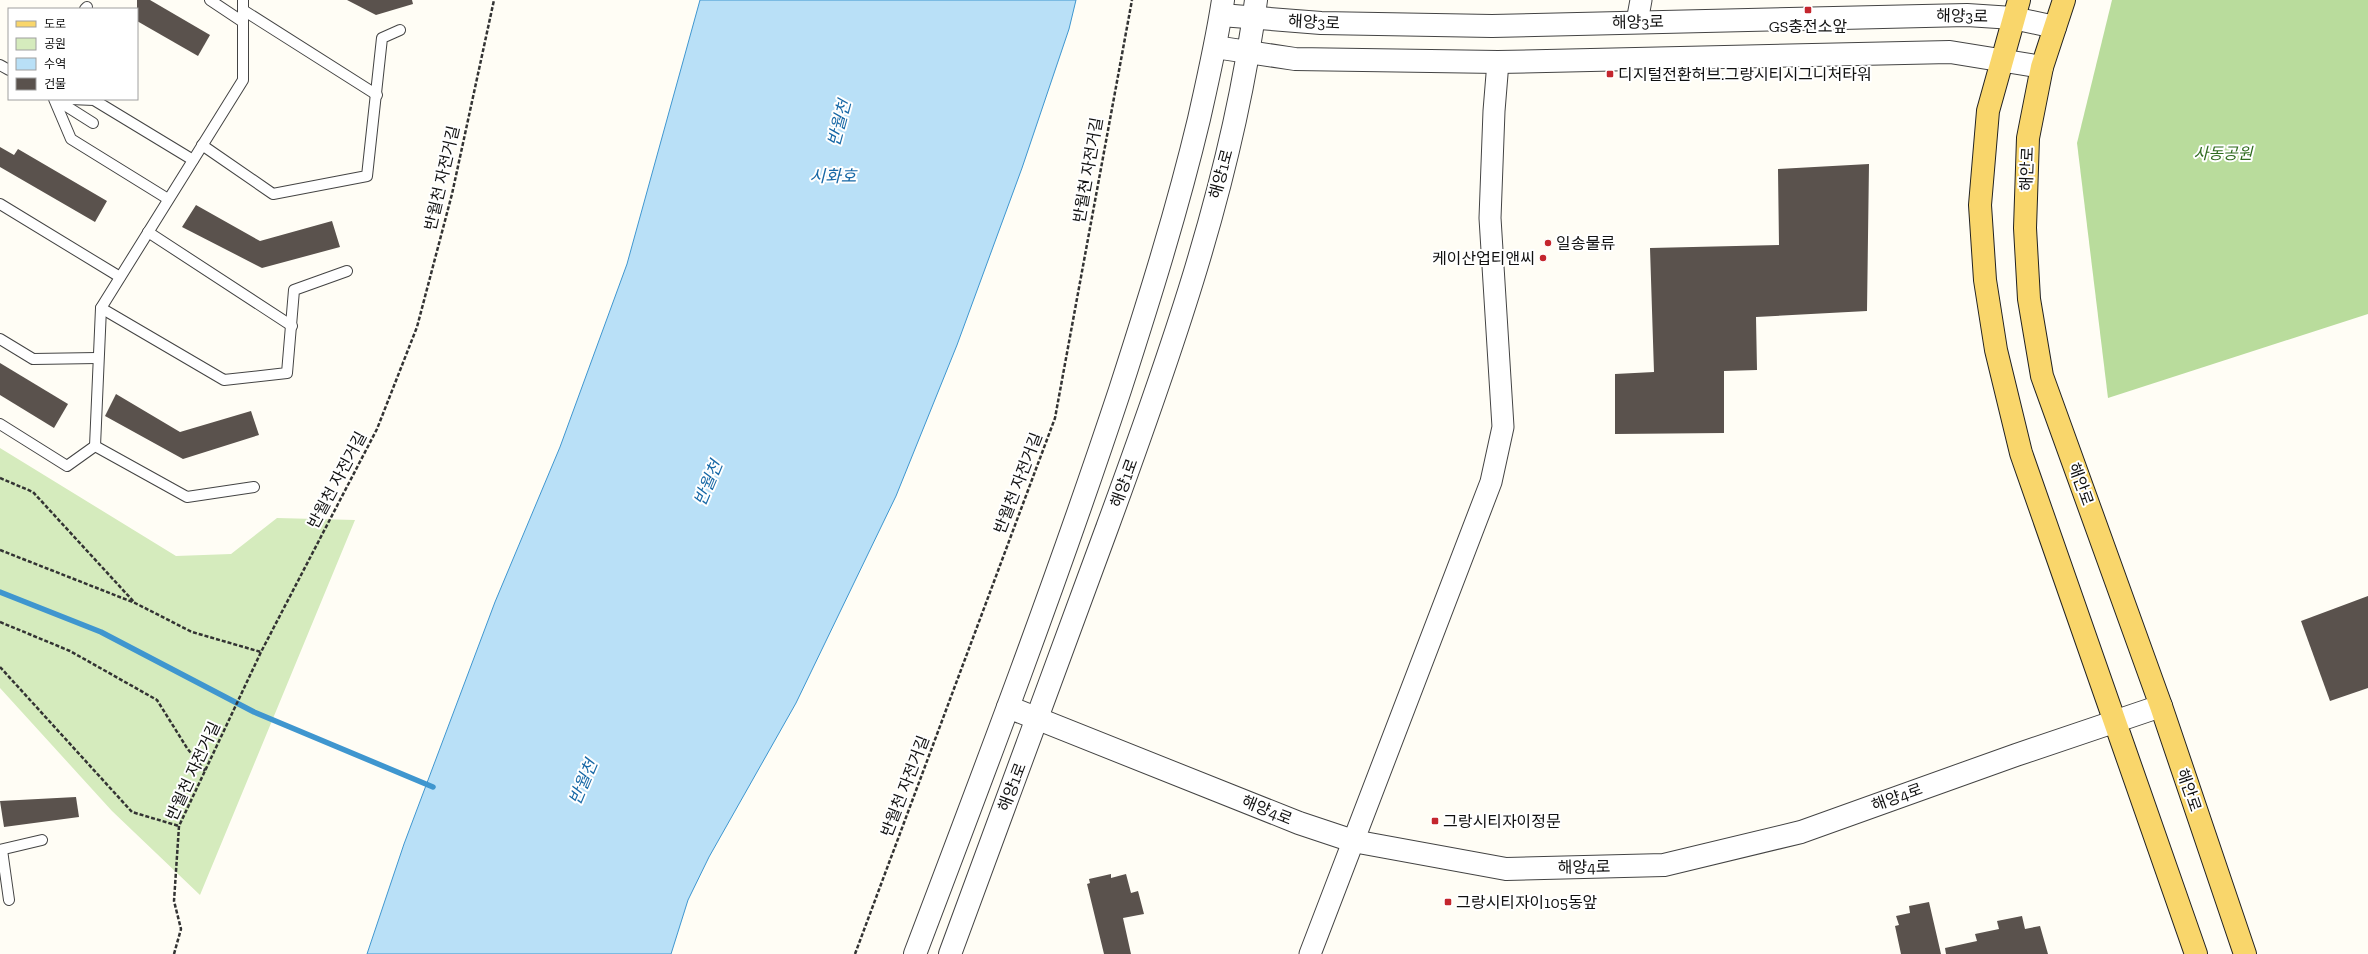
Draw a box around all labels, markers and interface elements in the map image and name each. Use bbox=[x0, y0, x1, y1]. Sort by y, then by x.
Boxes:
marker: GS충전소앞 bbox=[1803, 5, 1813, 15]
street label: 해양3로 bbox=[1936, 6, 1988, 26]
legend bbox=[8, 8, 138, 100]
street label: 해양3로 bbox=[1288, 11, 1341, 33]
street label: 해양3로 bbox=[1612, 12, 1664, 32]
text: 도로 bbox=[44, 17, 66, 31]
place label: GS충전소앞 bbox=[1769, 17, 1848, 36]
text: 공원 bbox=[44, 37, 66, 51]
text: 수역 bbox=[44, 57, 66, 71]
place label: 디지털전환허브.그랑시티시그니처타워 bbox=[1618, 65, 1872, 84]
marker: 디지털전환허브.그랑시티시그니처타워 bbox=[1605, 69, 1615, 79]
text: 건물 bbox=[44, 77, 66, 91]
water label: 반월천 bbox=[823, 95, 855, 148]
street label: 반월천 자전거길 bbox=[1069, 116, 1107, 224]
street label: 반월천 자전거길 bbox=[421, 124, 463, 232]
park label: 사동공원 bbox=[2194, 144, 2254, 163]
street label: 해안로 bbox=[2017, 146, 2037, 191]
street label: 해양1로 bbox=[1205, 147, 1237, 201]
water label: 시화호 bbox=[810, 166, 858, 186]
place label: 일송물류 bbox=[1556, 234, 1615, 253]
marker: 일송물류 bbox=[1543, 238, 1553, 248]
place label: 케이산업티앤씨 bbox=[1432, 249, 1535, 268]
marker: 케이산업티앤씨 bbox=[1538, 253, 1548, 263]
street label: 반월천 자전거길 bbox=[304, 428, 370, 532]
street label: 반월천 자전거길 bbox=[990, 430, 1046, 536]
water label: 반월천 bbox=[690, 455, 727, 509]
street label: 해양1로 bbox=[1106, 456, 1142, 510]
street label: 해안로 bbox=[2065, 460, 2098, 508]
street label: 반월천 자전거길 bbox=[162, 719, 224, 823]
street label: 반월천 자전거길 bbox=[877, 733, 933, 839]
water label: 반월천 bbox=[565, 754, 602, 808]
street label: 해양1로 bbox=[994, 760, 1030, 814]
street label: 해안로 bbox=[2173, 766, 2205, 814]
street label: 해양4로 bbox=[1869, 779, 1925, 815]
street label: 해양4로 bbox=[1239, 791, 1295, 829]
place label: 그랑시티자이정문 bbox=[1443, 812, 1561, 831]
marker: 그랑시티자이정문 bbox=[1430, 816, 1440, 826]
street label: 해양4로 bbox=[1557, 857, 1611, 877]
place label: 그랑시티자이105동앞 bbox=[1456, 893, 1598, 912]
marker: 그랑시티자이105동앞 bbox=[1443, 897, 1453, 907]

